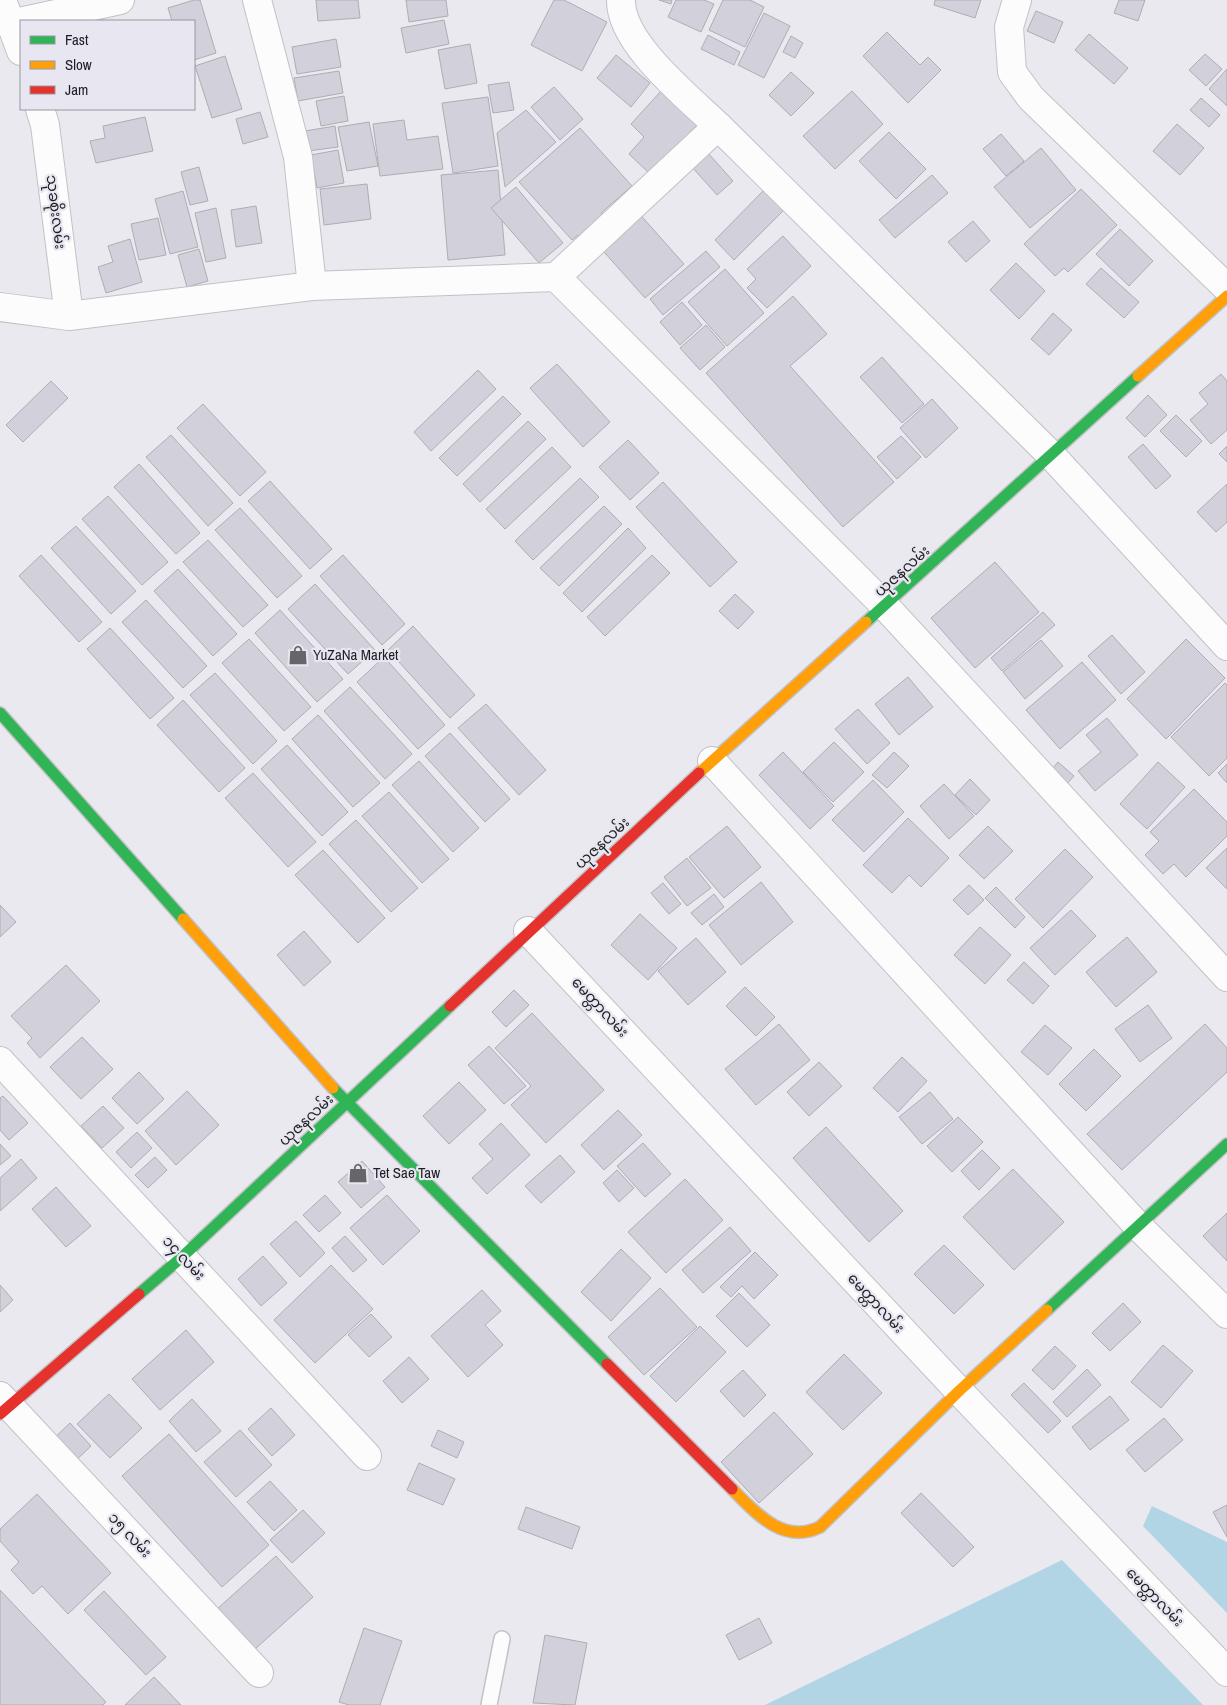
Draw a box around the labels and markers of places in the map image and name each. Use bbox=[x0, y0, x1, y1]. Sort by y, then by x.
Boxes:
shop icon: YuZaNa Market bbox=[287, 644, 309, 666]
place label: YuZaNa Market bbox=[313, 644, 399, 665]
shop icon: Tet Sae Taw bbox=[347, 1162, 369, 1184]
place label: Tet Sae Taw bbox=[373, 1162, 440, 1183]

